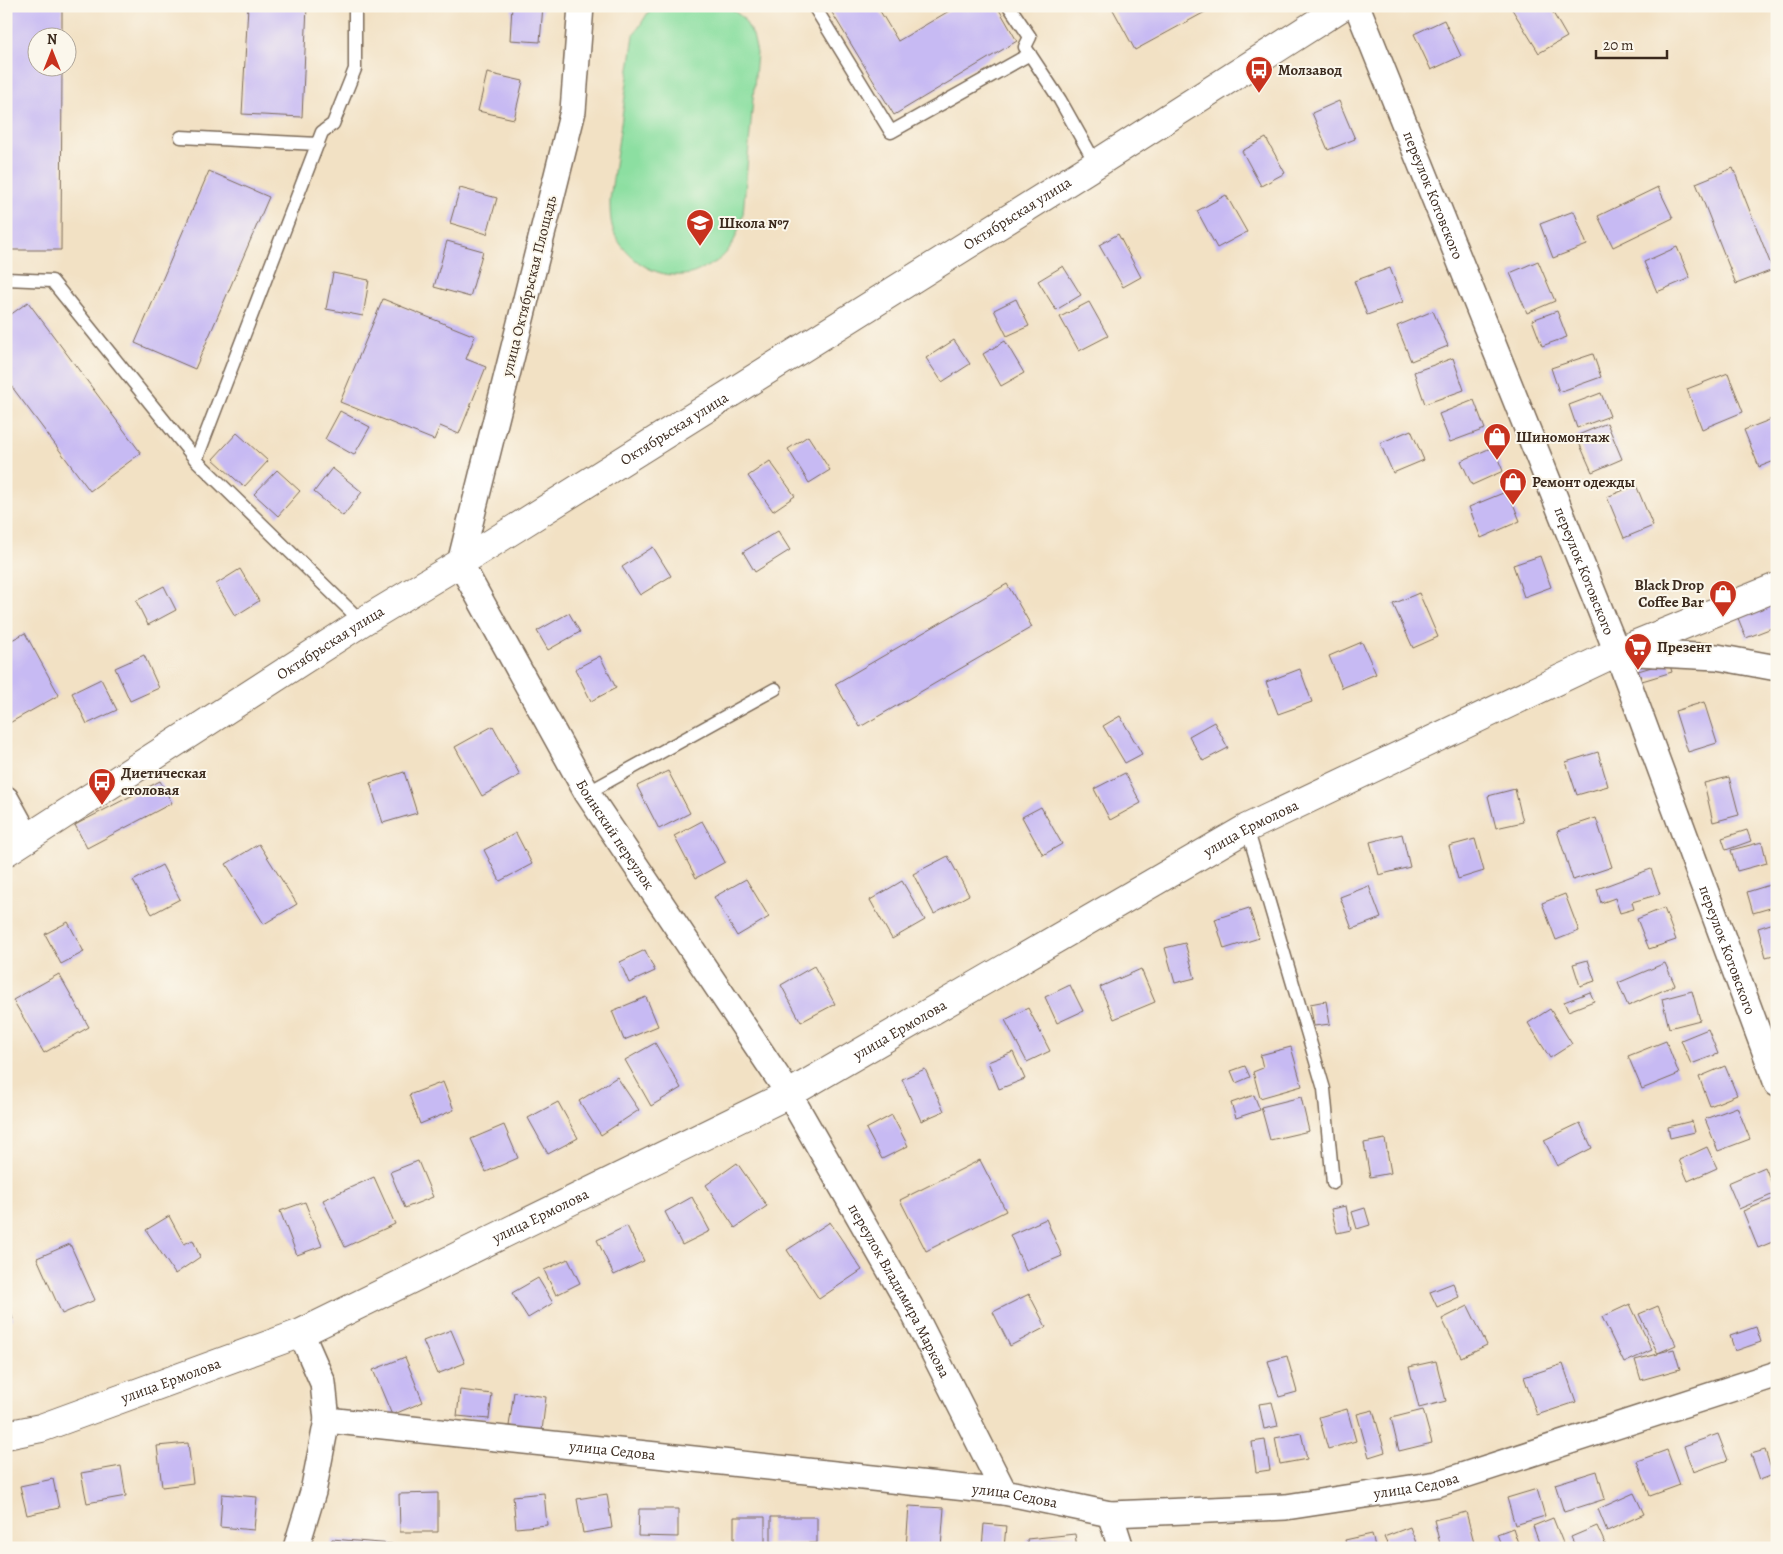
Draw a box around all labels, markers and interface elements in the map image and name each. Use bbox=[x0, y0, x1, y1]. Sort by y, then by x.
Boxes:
north arrow bbox=[28, 28, 78, 78]
scale bar bbox=[1596, 28, 1667, 60]
text: N bbox=[47, 30, 57, 49]
text: 20 m bbox=[1603, 35, 1634, 55]
bus stop icon: Молзавод bbox=[1244, 55, 1274, 94]
place label: Молзавод bbox=[1278, 60, 1342, 80]
street label: переулок Котовского bbox=[1398, 128, 1468, 262]
street label: Октябрьская улица bbox=[959, 172, 1075, 255]
street label: улица Октябрьская Площадь bbox=[497, 193, 561, 379]
school or university icon: Школа №7 bbox=[685, 208, 715, 247]
place label: Школа №7 bbox=[719, 213, 790, 233]
street label: Октябрьская улица bbox=[616, 387, 732, 470]
shop icon: Шиномонтаж bbox=[1482, 422, 1512, 461]
place label: Шиномонтаж bbox=[1516, 427, 1610, 447]
shop icon: Ремонт одежды bbox=[1498, 467, 1528, 506]
place label: Ремонт одежды bbox=[1532, 472, 1635, 492]
street label: переулок Котовского bbox=[1550, 504, 1619, 638]
place label: Black Drop Coffee Bar bbox=[1634, 575, 1704, 612]
shop icon: Black Drop Coffee Bar bbox=[1708, 579, 1738, 618]
street label: Октябрьская улица bbox=[273, 601, 388, 685]
supermarket icon: Презент bbox=[1623, 632, 1653, 671]
place label: Презент bbox=[1657, 637, 1712, 657]
place label: Диетическая столовая bbox=[121, 763, 207, 800]
bus stop icon: Диетическая столовая bbox=[87, 767, 117, 806]
street label: Боинский переулок bbox=[571, 776, 659, 894]
street label: улица Ермолова bbox=[1199, 795, 1302, 862]
street label: переулок Котовского bbox=[1694, 882, 1760, 1017]
street label: улица Ермолова bbox=[849, 995, 950, 1065]
street label: улица Ермолова bbox=[488, 1184, 592, 1248]
street label: переулок Владимира Маркова bbox=[844, 1200, 955, 1381]
street label: улица Ермолова bbox=[117, 1353, 224, 1408]
street label: улица Седова bbox=[568, 1436, 657, 1465]
street label: улица Седова bbox=[1371, 1468, 1461, 1504]
street label: улица Седова bbox=[970, 1479, 1059, 1513]

